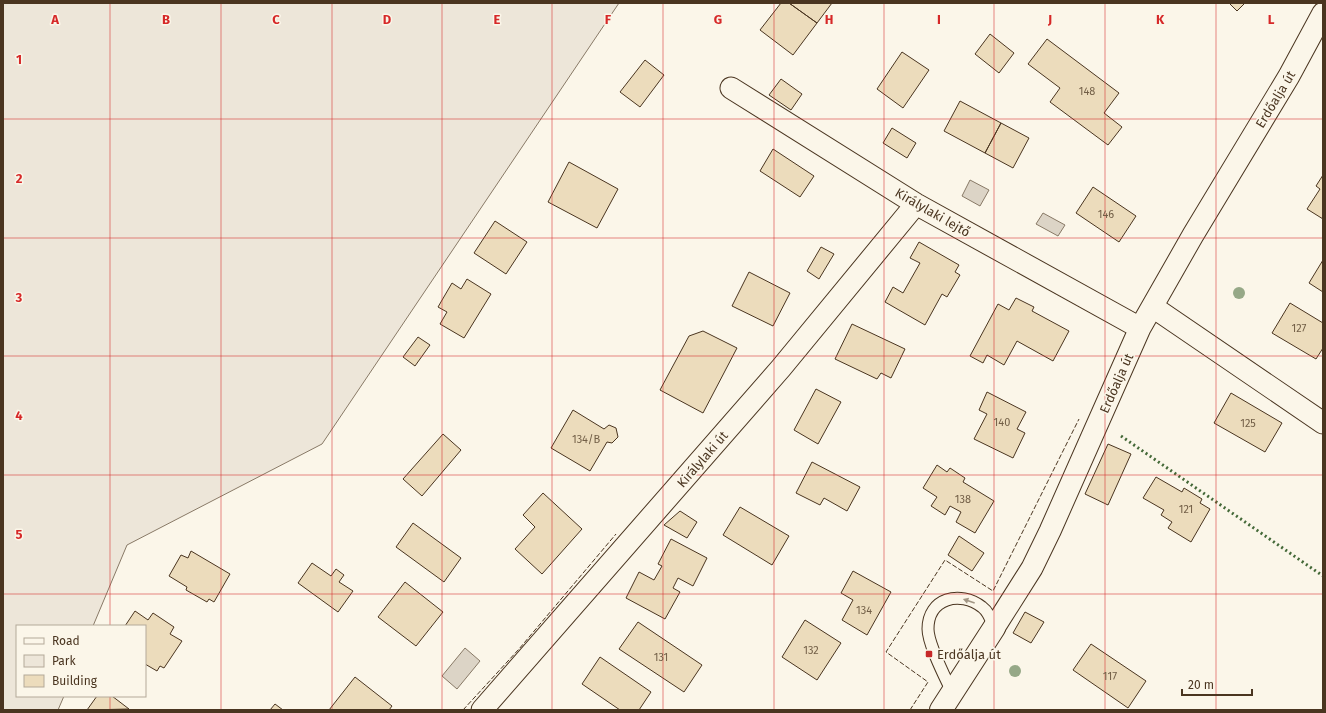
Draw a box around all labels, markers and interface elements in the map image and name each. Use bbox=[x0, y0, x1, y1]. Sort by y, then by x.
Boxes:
text: A bbox=[50, 12, 59, 27]
text: B bbox=[162, 12, 170, 27]
text: C bbox=[272, 12, 280, 27]
text: D bbox=[383, 12, 392, 27]
text: E bbox=[494, 12, 501, 27]
text: F bbox=[605, 12, 612, 27]
text: G bbox=[714, 12, 722, 27]
text: H bbox=[825, 12, 833, 27]
text: I bbox=[937, 12, 941, 27]
text: J bbox=[1047, 12, 1052, 27]
text: K bbox=[1156, 12, 1165, 27]
text: L bbox=[1268, 12, 1275, 27]
text: 1 bbox=[16, 52, 22, 67]
street label: Erdőalja út bbox=[1253, 68, 1298, 130]
house number: 148 bbox=[1079, 85, 1095, 98]
text: 2 bbox=[16, 171, 23, 186]
street label: Királylaki lejtő bbox=[893, 185, 973, 240]
house number: 146 bbox=[1098, 208, 1114, 221]
text: 3 bbox=[15, 290, 23, 305]
house number: 127 bbox=[1292, 322, 1307, 335]
street label: Erdőalja út bbox=[1097, 351, 1136, 415]
text: 4 bbox=[15, 408, 23, 423]
house number: 140 bbox=[994, 416, 1010, 429]
house number: 125 bbox=[1240, 417, 1256, 430]
street label: Királylaki út bbox=[674, 428, 731, 491]
house number: 134/B bbox=[572, 433, 600, 446]
house number: 138 bbox=[955, 493, 971, 506]
house number: 121 bbox=[1179, 503, 1193, 516]
text: 5 bbox=[16, 527, 23, 542]
one-way arrow bbox=[962, 598, 974, 604]
house number: 134 bbox=[856, 604, 872, 617]
legend bbox=[16, 625, 146, 697]
text: Road bbox=[52, 634, 80, 648]
house number: 132 bbox=[803, 644, 819, 657]
place label: Erdőalja út bbox=[937, 647, 1001, 662]
marker: Erdőalja út bbox=[924, 649, 934, 659]
house number: 131 bbox=[654, 651, 668, 664]
text: Park bbox=[52, 654, 76, 668]
house number: 117 bbox=[1103, 670, 1117, 683]
scale bar bbox=[1182, 671, 1252, 697]
text: Building bbox=[52, 674, 98, 688]
text: 20 m bbox=[1188, 678, 1214, 692]

